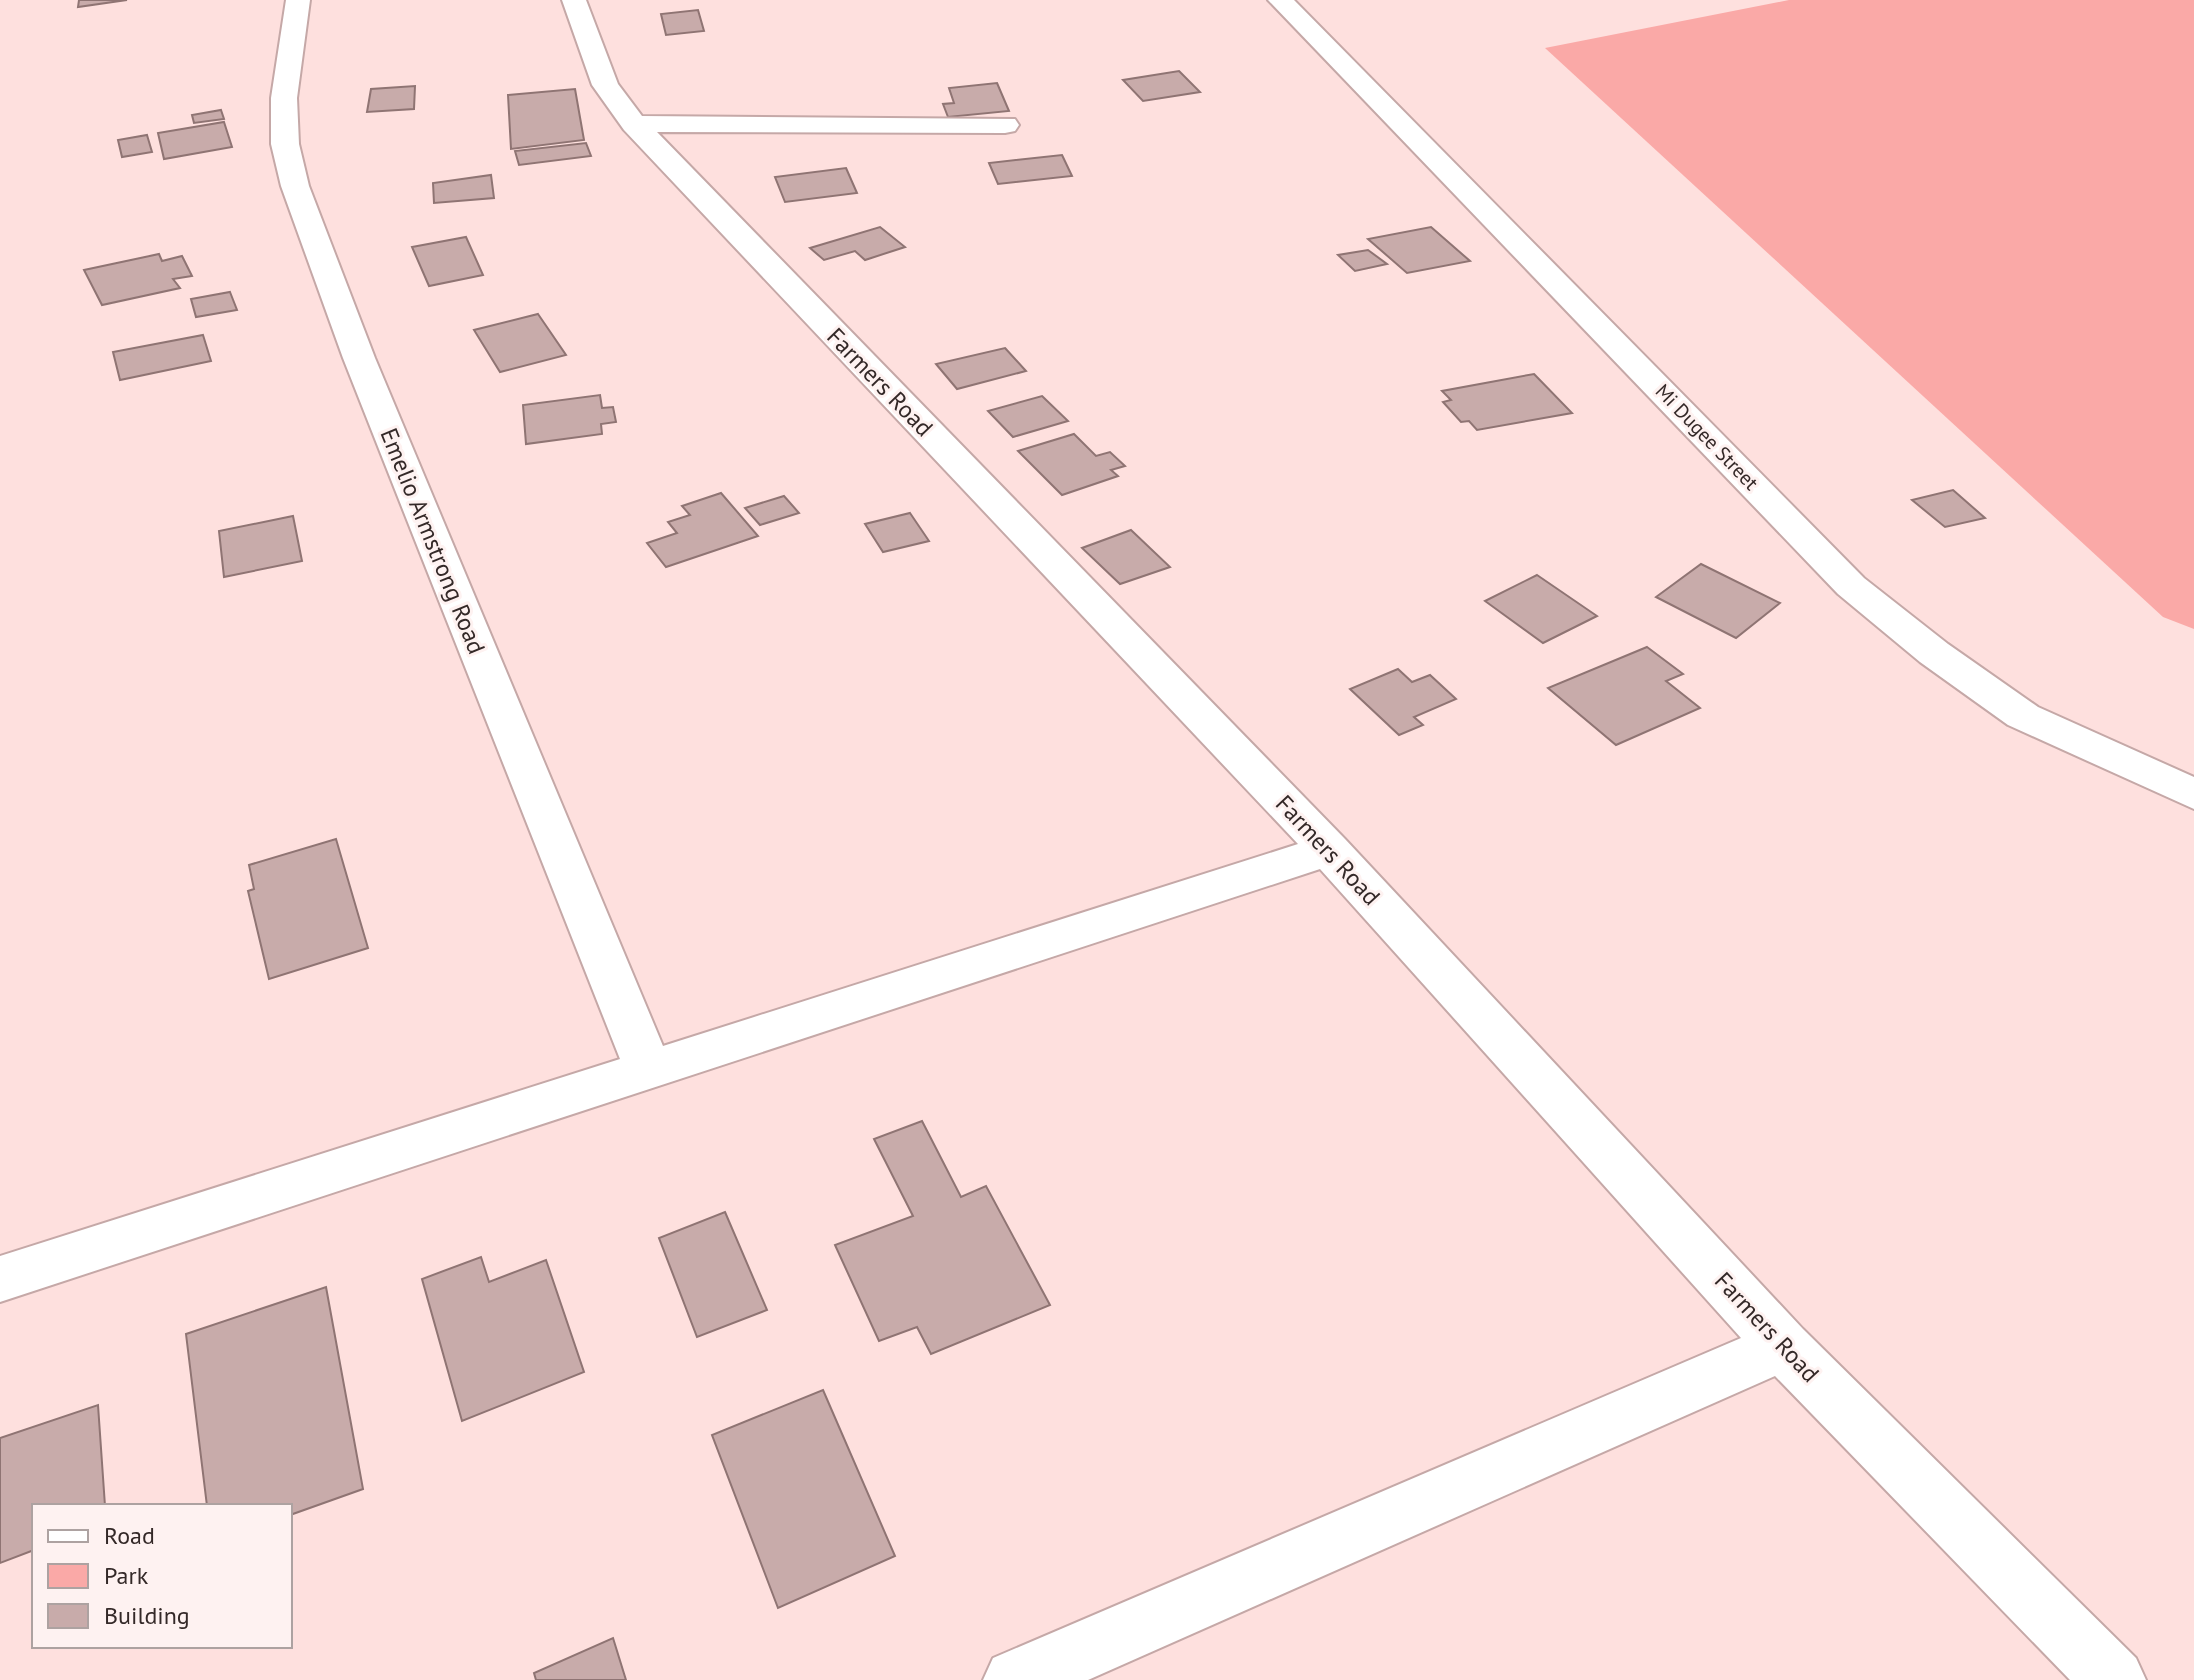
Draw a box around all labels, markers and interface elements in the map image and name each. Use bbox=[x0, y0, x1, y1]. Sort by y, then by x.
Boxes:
street label: Farmers Road bbox=[820, 321, 940, 443]
street label: Mi Dugee Street bbox=[1650, 378, 1764, 496]
street label: Emelio Armstrong Road bbox=[374, 424, 492, 658]
street label: Farmers Road bbox=[1269, 788, 1387, 912]
street label: Farmers Road bbox=[1708, 1265, 1826, 1389]
legend bbox=[32, 1504, 292, 1648]
text: Road bbox=[104, 1520, 155, 1551]
text: Park bbox=[104, 1560, 149, 1591]
text: Building bbox=[104, 1600, 190, 1631]

